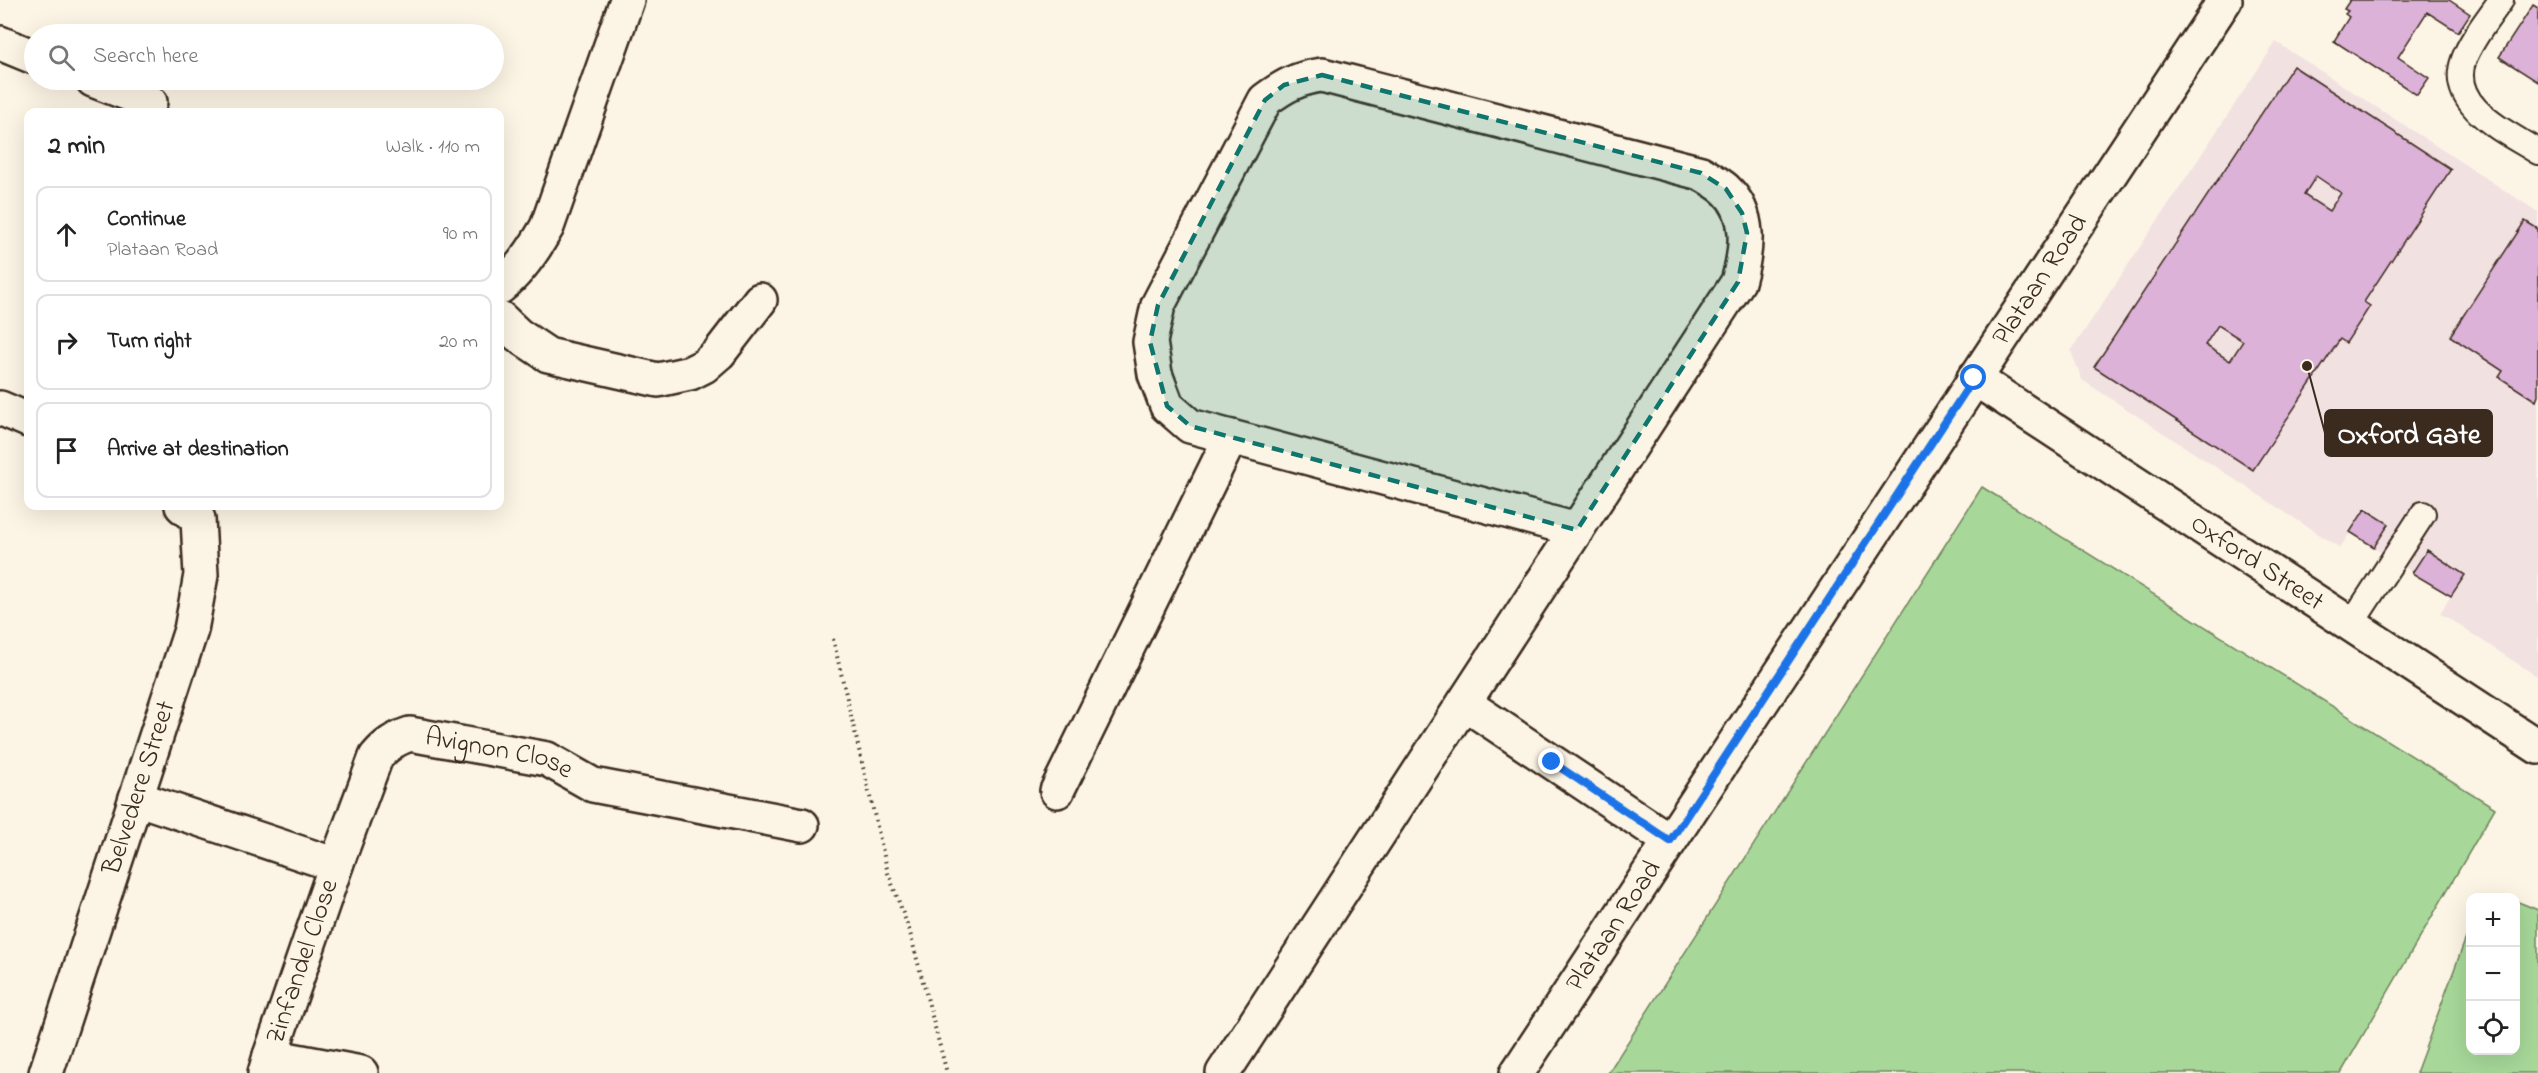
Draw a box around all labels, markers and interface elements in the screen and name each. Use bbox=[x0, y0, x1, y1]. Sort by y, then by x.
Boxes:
search box bbox=[24, 24, 504, 90]
icon: search bbox=[45, 41, 78, 74]
text: Search here bbox=[93, 41, 198, 73]
text: 2 min bbox=[48, 128, 105, 166]
text: Walk · 110 m bbox=[385, 133, 480, 162]
text: Continue bbox=[107, 204, 186, 236]
street label: Plataan Road bbox=[1983, 207, 2098, 354]
icon: ahead bbox=[50, 218, 83, 251]
text: 90 m bbox=[443, 220, 478, 249]
text: Plataan Road bbox=[107, 236, 218, 265]
icon: right bbox=[50, 326, 83, 359]
text: Turn right bbox=[107, 326, 192, 358]
text: 20 m bbox=[439, 328, 478, 357]
route start bbox=[1960, 364, 1986, 390]
callout: Oxford Gate bbox=[2325, 410, 2492, 456]
text: Oxford Gate bbox=[2338, 416, 2482, 457]
icon: arrive bbox=[50, 434, 83, 467]
text: Arrive at destination bbox=[107, 434, 289, 466]
street label: Oxford Street bbox=[2182, 505, 2332, 621]
street label: Belvedere Street bbox=[92, 696, 186, 881]
street label: Avignon Close bbox=[422, 718, 581, 790]
route end bbox=[1538, 748, 1564, 774]
street label: Plataan Road bbox=[1556, 853, 1672, 1000]
street label: Zinfandel Close bbox=[256, 873, 349, 1049]
map controls bbox=[2466, 893, 2520, 1055]
button: + bbox=[2466, 893, 2520, 947]
button: − bbox=[2466, 947, 2520, 1001]
button: locate bbox=[2466, 1001, 2520, 1055]

